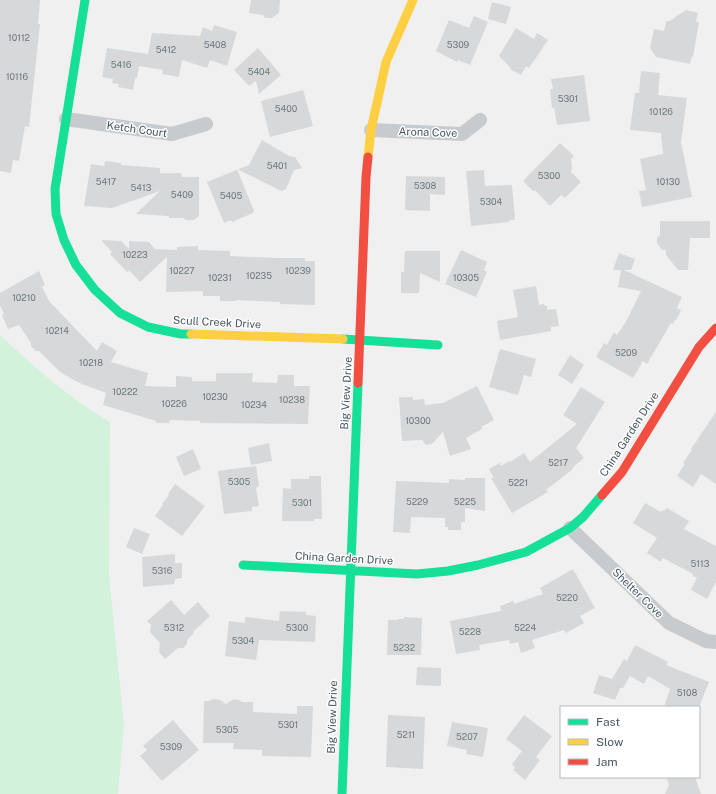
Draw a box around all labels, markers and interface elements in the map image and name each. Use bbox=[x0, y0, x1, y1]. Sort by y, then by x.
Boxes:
house number: 10112 bbox=[8, 32, 30, 43]
house number: 5408 bbox=[204, 39, 227, 50]
house number: 5309 bbox=[447, 39, 470, 50]
house number: 5412 bbox=[156, 44, 176, 55]
house number: 5416 bbox=[111, 59, 132, 70]
house number: 5404 bbox=[248, 66, 271, 77]
house number: 10116 bbox=[6, 71, 28, 82]
house number: 5301 bbox=[558, 93, 578, 104]
house number: 5400 bbox=[275, 103, 298, 114]
house number: 10126 bbox=[649, 106, 673, 117]
street label: Ketch Court bbox=[106, 119, 168, 139]
street label: Arona Cove bbox=[398, 125, 458, 139]
house number: 5401 bbox=[267, 160, 287, 171]
house number: 5300 bbox=[538, 170, 561, 181]
house number: 5417 bbox=[96, 176, 116, 187]
house number: 10130 bbox=[656, 176, 680, 187]
house number: 5308 bbox=[414, 180, 436, 191]
house number: 5413 bbox=[131, 182, 152, 193]
house number: 5409 bbox=[171, 189, 194, 200]
house number: 5405 bbox=[220, 190, 243, 201]
house number: 5304 bbox=[480, 196, 503, 207]
house number: 10223 bbox=[122, 249, 148, 260]
house number: 10227 bbox=[169, 265, 195, 276]
house number: 10239 bbox=[285, 265, 311, 276]
house number: 10235 bbox=[246, 270, 272, 281]
house number: 10231 bbox=[208, 272, 232, 283]
house number: 10305 bbox=[453, 272, 479, 283]
house number: 10210 bbox=[12, 292, 36, 303]
street label: Scull Creek Drive bbox=[173, 314, 261, 330]
house number: 10214 bbox=[45, 325, 69, 336]
house number: 5209 bbox=[615, 347, 637, 358]
street label: Big View Drive bbox=[338, 356, 354, 430]
house number: 10218 bbox=[79, 357, 103, 368]
house number: 10222 bbox=[112, 386, 138, 397]
street label: China Garden Drive bbox=[597, 390, 661, 478]
house number: 10230 bbox=[202, 391, 228, 402]
house number: 10238 bbox=[279, 394, 305, 405]
house number: 10226 bbox=[161, 398, 187, 409]
house number: 10234 bbox=[241, 399, 267, 410]
house number: 10300 bbox=[405, 415, 431, 426]
house number: 5217 bbox=[548, 457, 568, 468]
house number: 5305 bbox=[228, 476, 251, 487]
house number: 5221 bbox=[508, 477, 528, 488]
house number: 5229 bbox=[406, 496, 428, 507]
house number: 5225 bbox=[454, 496, 476, 507]
house number: 5301 bbox=[292, 497, 312, 508]
street label: China Garden Drive bbox=[295, 549, 393, 567]
house number: 5113 bbox=[691, 558, 710, 569]
house number: 5316 bbox=[152, 565, 173, 576]
street label: Shelter Cove bbox=[610, 566, 666, 620]
house number: 5220 bbox=[556, 592, 578, 603]
house number: 5312 bbox=[164, 622, 184, 633]
house number: 5300 bbox=[286, 622, 309, 633]
house number: 5224 bbox=[514, 622, 536, 633]
house number: 5228 bbox=[459, 626, 481, 637]
house number: 5304 bbox=[232, 635, 255, 646]
house number: 5232 bbox=[393, 642, 415, 653]
street label: Big View Drive bbox=[325, 680, 339, 754]
house number: 5108 bbox=[677, 687, 698, 698]
legend bbox=[560, 706, 700, 778]
text: Fast bbox=[596, 715, 621, 729]
house number: 5301 bbox=[278, 719, 298, 730]
house number: 5305 bbox=[216, 724, 239, 735]
house number: 5211 bbox=[397, 729, 415, 740]
house number: 5207 bbox=[456, 731, 478, 742]
text: Slow bbox=[596, 735, 624, 749]
house number: 5309 bbox=[160, 741, 183, 752]
text: Jam bbox=[596, 755, 618, 769]

